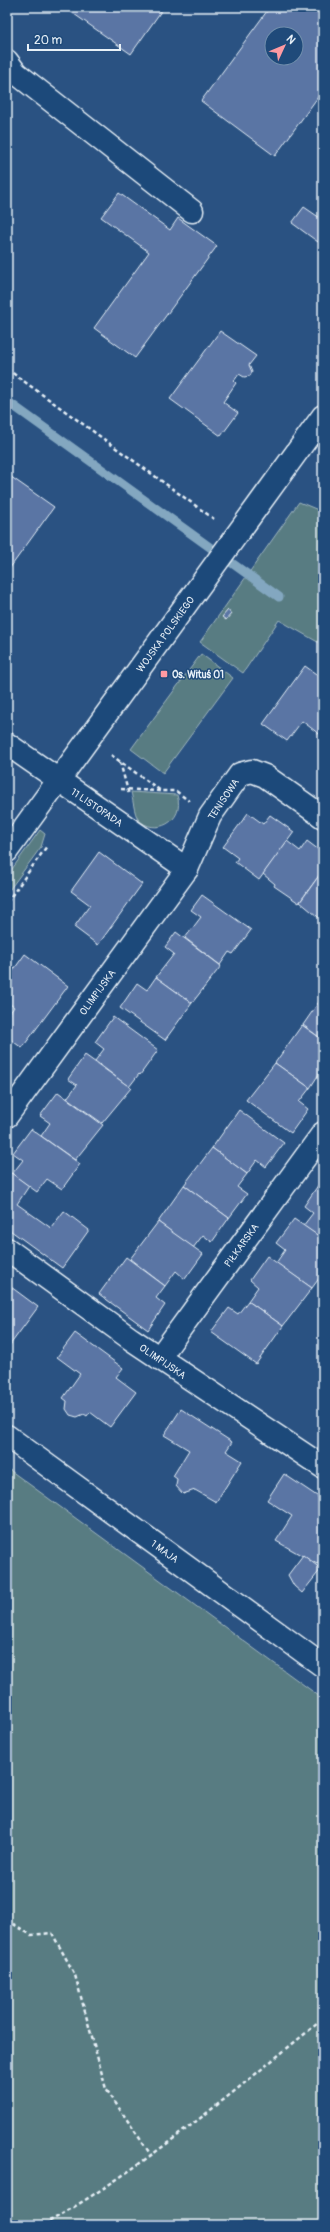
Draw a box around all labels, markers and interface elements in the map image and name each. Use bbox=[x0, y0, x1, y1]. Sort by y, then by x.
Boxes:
scale bar bbox=[28, 26, 120, 52]
north arrow bbox=[264, 26, 304, 66]
text: N bbox=[284, 32, 298, 47]
text: 20 m bbox=[34, 33, 63, 48]
street label: WOJSKA POLSKIEGO bbox=[134, 594, 197, 675]
marker: Os. Wituś 01 bbox=[159, 669, 169, 679]
place label: Os. Wituś 01 bbox=[172, 669, 224, 681]
street label: TENISOWA bbox=[206, 776, 242, 822]
street label: 11 LISTOPADA bbox=[68, 786, 125, 830]
street label: OLIMPIJSKA bbox=[77, 967, 119, 1018]
street label: PIŁKARSKA bbox=[222, 1221, 262, 1270]
street label: OLIMPIJSKA bbox=[137, 1342, 188, 1382]
street label: 1 MAJA bbox=[148, 1538, 181, 1566]

